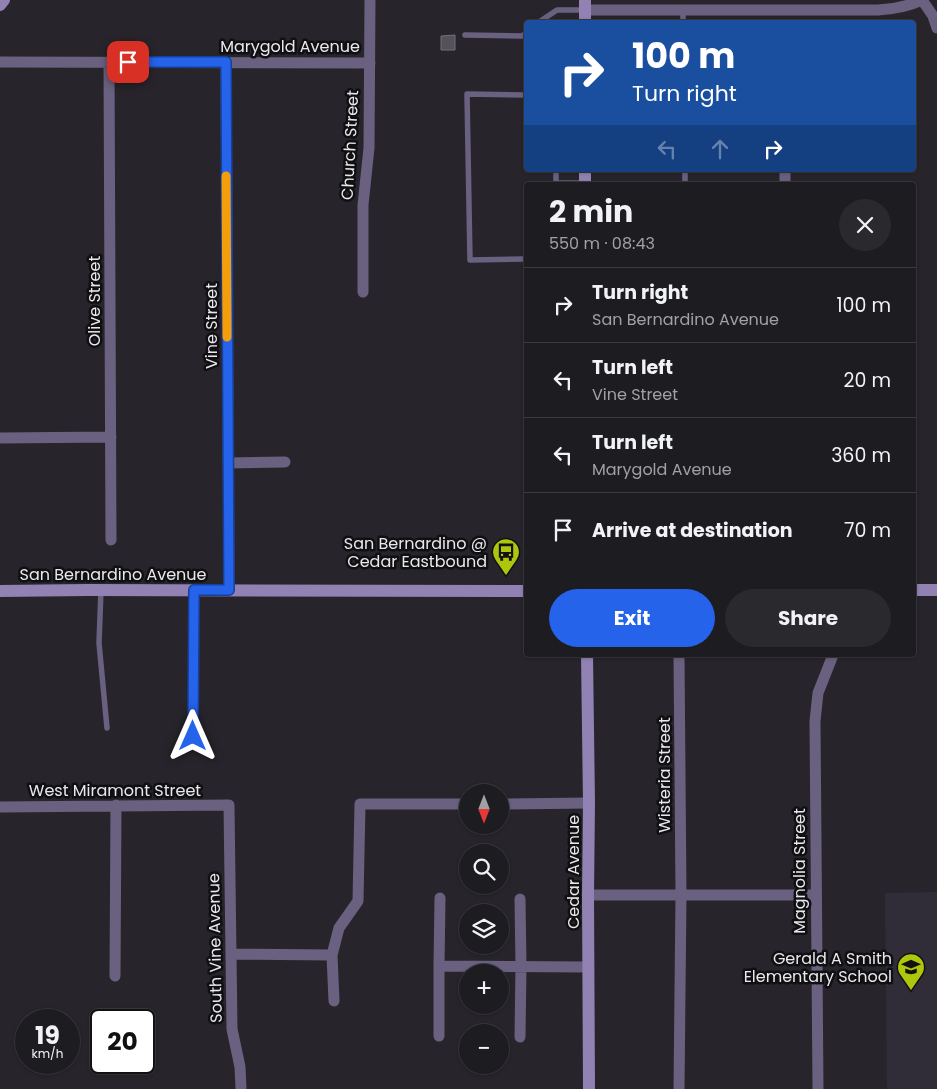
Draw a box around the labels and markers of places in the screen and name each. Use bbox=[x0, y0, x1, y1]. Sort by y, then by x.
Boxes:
pin bbox=[107, 41, 149, 83]
place label: San Bernardino @ Cedar Eastbound bbox=[344, 532, 487, 573]
bus stop icon: San Bernardino @ Cedar Eastbound bbox=[491, 537, 521, 576]
place label: Gerald A Smith Elementary School bbox=[744, 947, 892, 988]
school or university icon: Gerald A Smith Elementary School bbox=[896, 952, 926, 991]

